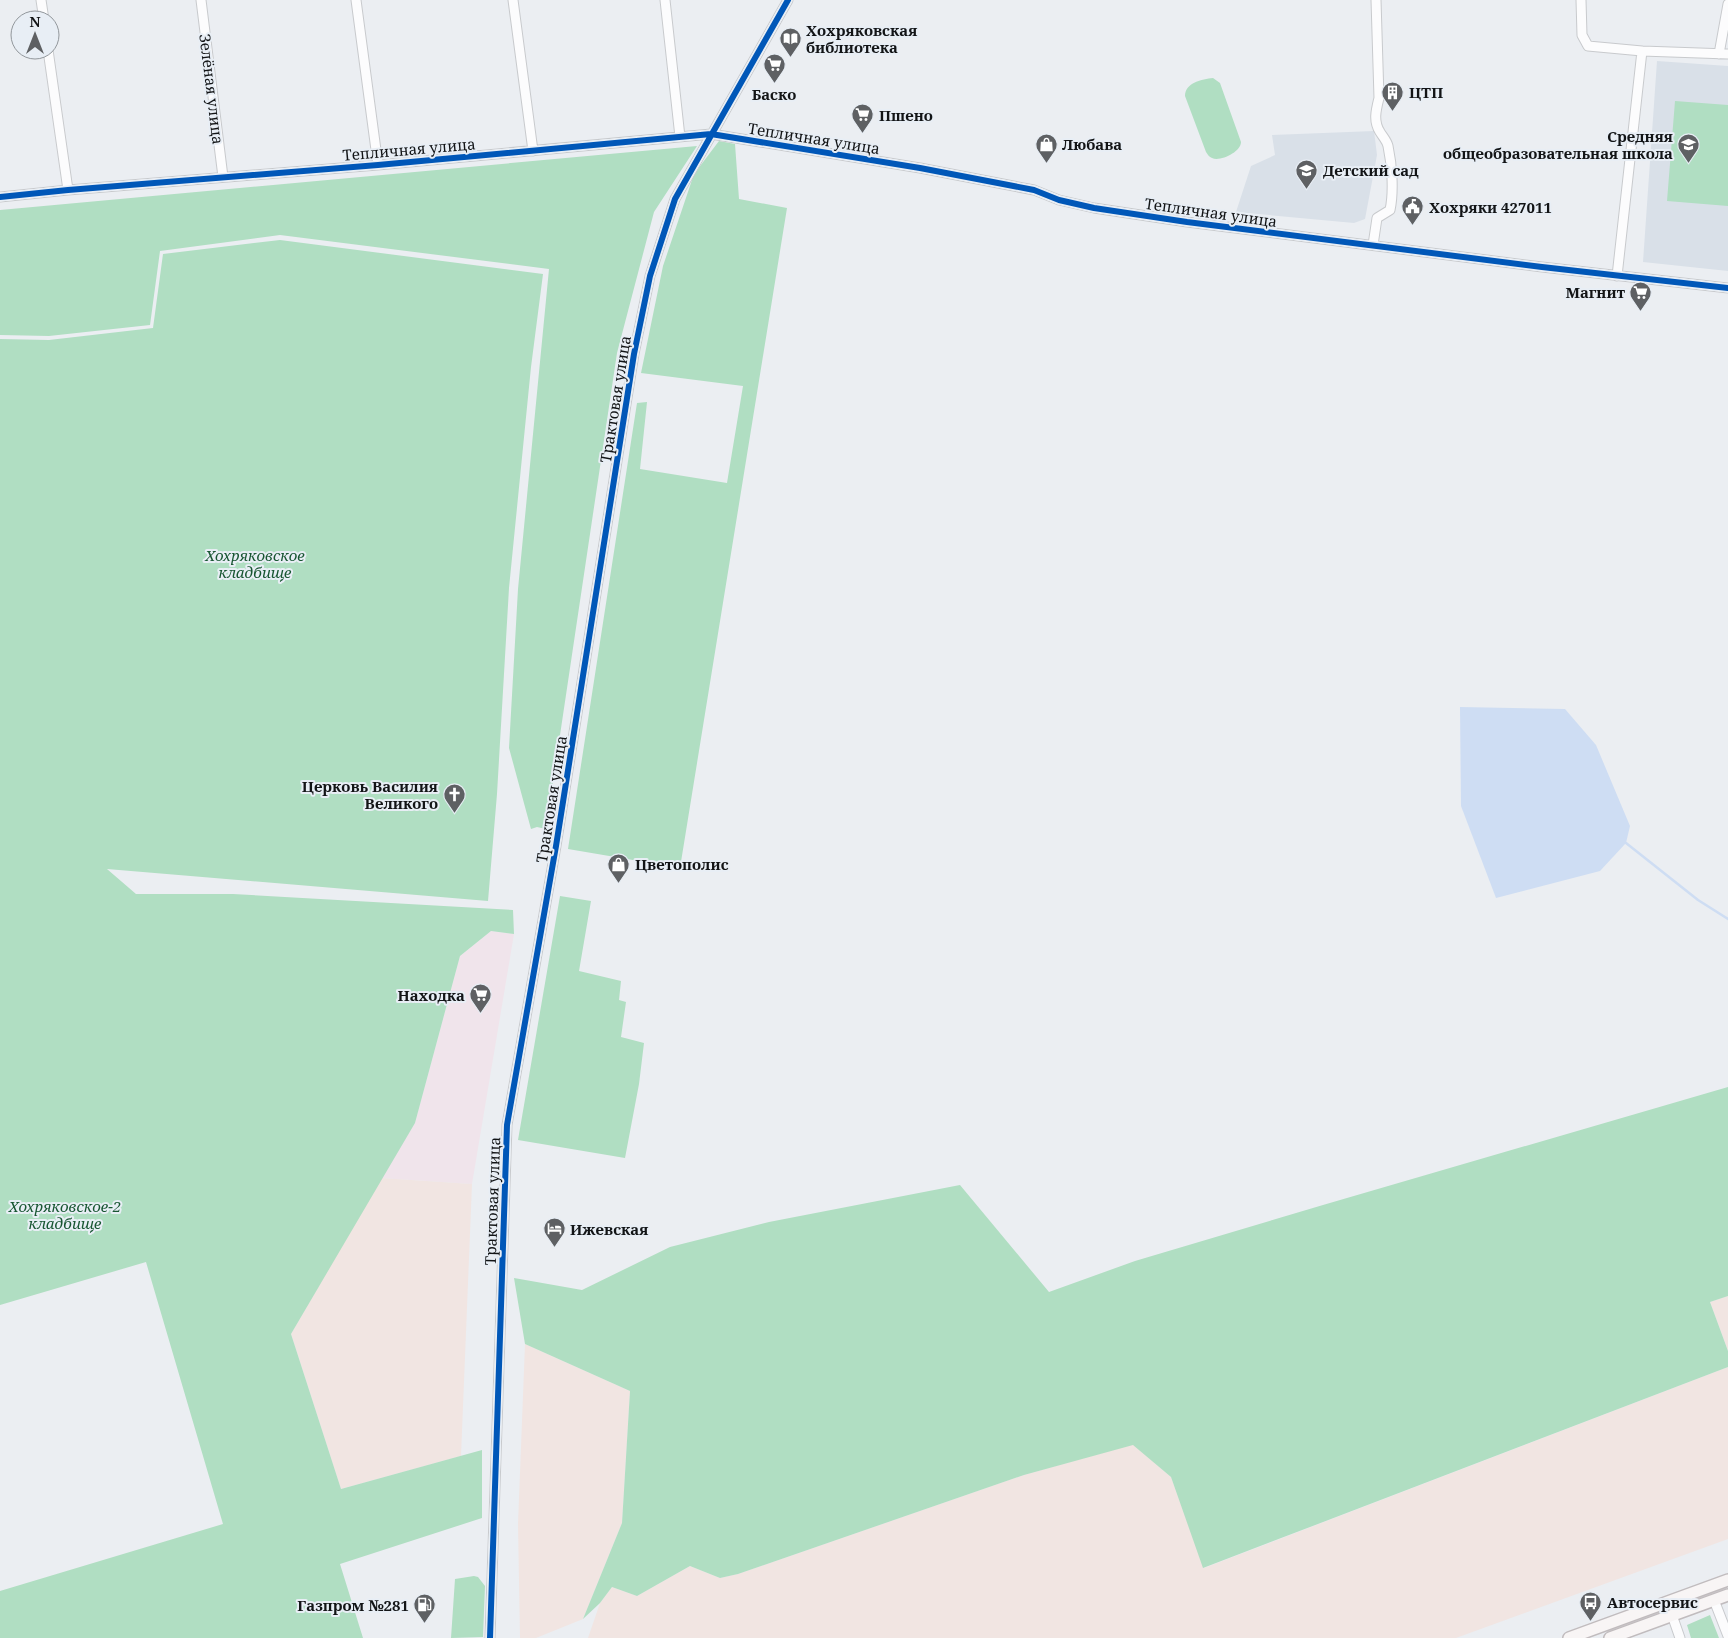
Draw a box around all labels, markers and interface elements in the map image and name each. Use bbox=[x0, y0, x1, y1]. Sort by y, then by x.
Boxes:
north arrow bbox=[10, 10, 60, 60]
text: N bbox=[29, 12, 41, 31]
place label: Хохряковская библиотека bbox=[806, 20, 917, 57]
library icon: Хохряковская библиотека bbox=[778, 27, 802, 58]
street label: Зелёная улица bbox=[195, 32, 229, 146]
supermarket icon: Баско bbox=[762, 53, 786, 84]
building icon: ЦТП bbox=[1381, 80, 1405, 111]
place label: ЦТП bbox=[1409, 82, 1443, 102]
place label: Баско bbox=[752, 84, 796, 104]
supermarket icon: Пшено bbox=[851, 103, 875, 134]
place label: Пшено bbox=[879, 105, 933, 125]
street label: Тепличная улица bbox=[747, 118, 881, 158]
place label: Средняя общеобразовательная школа bbox=[1443, 126, 1673, 163]
shop icon: Любава bbox=[1034, 132, 1058, 163]
street label: Тепличная улица bbox=[342, 133, 476, 165]
school or university icon: Средняя общеобразовательная школа bbox=[1677, 133, 1701, 164]
place label: Любава bbox=[1062, 134, 1122, 154]
school or university icon: Детский сад bbox=[1295, 158, 1319, 189]
place label: Детский сад bbox=[1323, 160, 1419, 180]
street label: Тепличная улица bbox=[1144, 193, 1278, 231]
public building icon: Хохряки 427011 bbox=[1401, 195, 1425, 226]
place label: Хохряки 427011 bbox=[1429, 197, 1552, 217]
supermarket icon: Магнит bbox=[1629, 280, 1653, 311]
place label: Магнит bbox=[1565, 282, 1626, 302]
street label: Трактовая улица bbox=[595, 334, 635, 464]
park label: Хохряковское кладбище bbox=[204, 545, 305, 582]
street label: Трактовая улица bbox=[531, 734, 571, 864]
place label: Церковь Василия Великого bbox=[302, 776, 438, 813]
church icon: Церковь Василия Великого bbox=[442, 783, 466, 814]
shop icon: Цветополис bbox=[607, 852, 631, 883]
place label: Цветополис bbox=[635, 854, 729, 874]
supermarket icon: Находка bbox=[469, 983, 493, 1014]
place label: Находка bbox=[398, 985, 465, 1005]
street label: Трактовая улица bbox=[480, 1136, 504, 1266]
park label: Хохряковское-2 кладбище bbox=[8, 1196, 121, 1233]
hotel icon: Ижевская bbox=[542, 1217, 566, 1248]
place label: Ижевская bbox=[570, 1219, 648, 1239]
bus stop icon: Автосервис bbox=[1579, 1590, 1603, 1621]
place label: Автосервис bbox=[1607, 1592, 1698, 1612]
fuel station icon: Газпром №281 bbox=[413, 1593, 437, 1624]
place label: Газпром №281 bbox=[297, 1595, 409, 1615]

